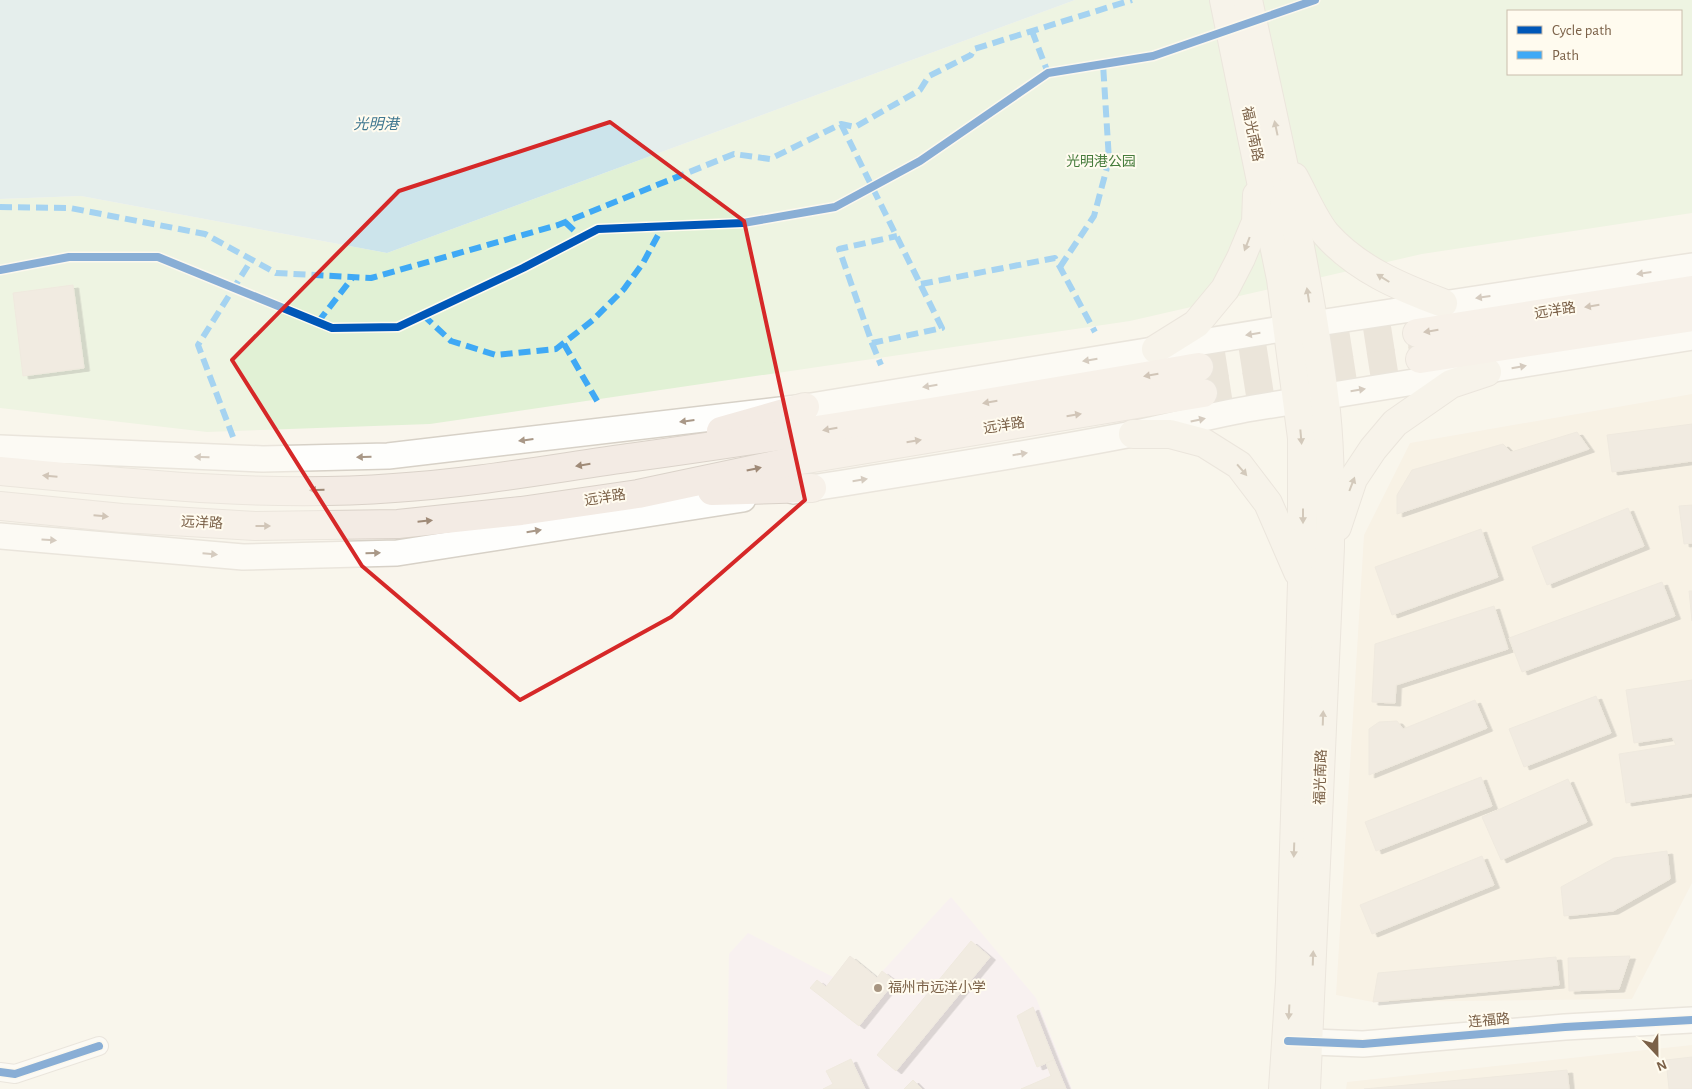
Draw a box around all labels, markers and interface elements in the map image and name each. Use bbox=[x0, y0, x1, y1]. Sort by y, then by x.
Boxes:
legend bbox=[1507, 10, 1682, 75]
text: Cycle path bbox=[1552, 23, 1612, 38]
text: Path bbox=[1552, 48, 1579, 63]
street label: 福光南路 bbox=[1239, 105, 1266, 163]
water label: 光明港 bbox=[353, 116, 400, 132]
one-way arrow bbox=[1272, 121, 1280, 136]
park label: 光明港公园 bbox=[1066, 154, 1136, 169]
one-way arrow bbox=[1243, 236, 1250, 251]
one-way arrow bbox=[1635, 270, 1651, 278]
one-way arrow bbox=[1376, 273, 1389, 282]
one-way arrow bbox=[1303, 286, 1311, 302]
one-way arrow bbox=[1475, 294, 1491, 302]
street label: 远洋路 bbox=[1533, 300, 1577, 321]
one-way arrow bbox=[1584, 302, 1600, 310]
one-way arrow bbox=[1423, 327, 1439, 335]
one-way arrow bbox=[1245, 330, 1261, 338]
one-way arrow bbox=[1082, 356, 1098, 364]
one-way arrow bbox=[1511, 362, 1527, 370]
one-way arrow bbox=[1142, 372, 1158, 380]
one-way arrow bbox=[921, 383, 937, 391]
one-way arrow bbox=[1350, 386, 1366, 394]
one-way arrow bbox=[982, 399, 998, 407]
one-way arrow bbox=[1067, 410, 1083, 418]
street label: 远洋路 bbox=[982, 415, 1026, 436]
one-way arrow bbox=[1191, 416, 1206, 424]
one-way arrow bbox=[679, 417, 695, 425]
one-way arrow bbox=[822, 425, 838, 433]
one-way arrow bbox=[1298, 430, 1306, 446]
one-way arrow bbox=[517, 436, 533, 444]
one-way arrow bbox=[906, 437, 922, 445]
one-way arrow bbox=[1013, 450, 1029, 458]
one-way arrow bbox=[193, 452, 209, 460]
one-way arrow bbox=[356, 453, 372, 461]
one-way arrow bbox=[574, 461, 590, 469]
one-way arrow bbox=[1237, 463, 1248, 476]
one-way arrow bbox=[746, 465, 761, 473]
one-way arrow bbox=[41, 471, 57, 479]
one-way arrow bbox=[852, 476, 868, 484]
one-way arrow bbox=[1349, 477, 1356, 492]
one-way arrow bbox=[308, 486, 324, 494]
street label: 远洋路 bbox=[583, 487, 627, 508]
one-way arrow bbox=[1299, 509, 1307, 525]
one-way arrow bbox=[93, 512, 109, 520]
street label: 远洋路 bbox=[181, 514, 223, 531]
one-way arrow bbox=[418, 517, 434, 525]
one-way arrow bbox=[255, 521, 271, 529]
one-way arrow bbox=[526, 527, 542, 535]
one-way arrow bbox=[41, 536, 57, 544]
one-way arrow bbox=[365, 549, 381, 557]
one-way arrow bbox=[203, 550, 219, 558]
one-way arrow bbox=[1319, 710, 1327, 726]
street label: 福光南路 bbox=[1312, 749, 1329, 805]
one-way arrow bbox=[1290, 842, 1298, 858]
one-way arrow bbox=[1309, 950, 1317, 966]
place label: 福州市远洋小学 bbox=[888, 979, 986, 995]
marker: 福州市远洋小学 bbox=[872, 982, 884, 994]
one-way arrow bbox=[1285, 1004, 1293, 1020]
street label: 连福路 bbox=[1467, 1011, 1511, 1030]
north arrow bbox=[1632, 1029, 1682, 1079]
text: N bbox=[1654, 1057, 1669, 1073]

